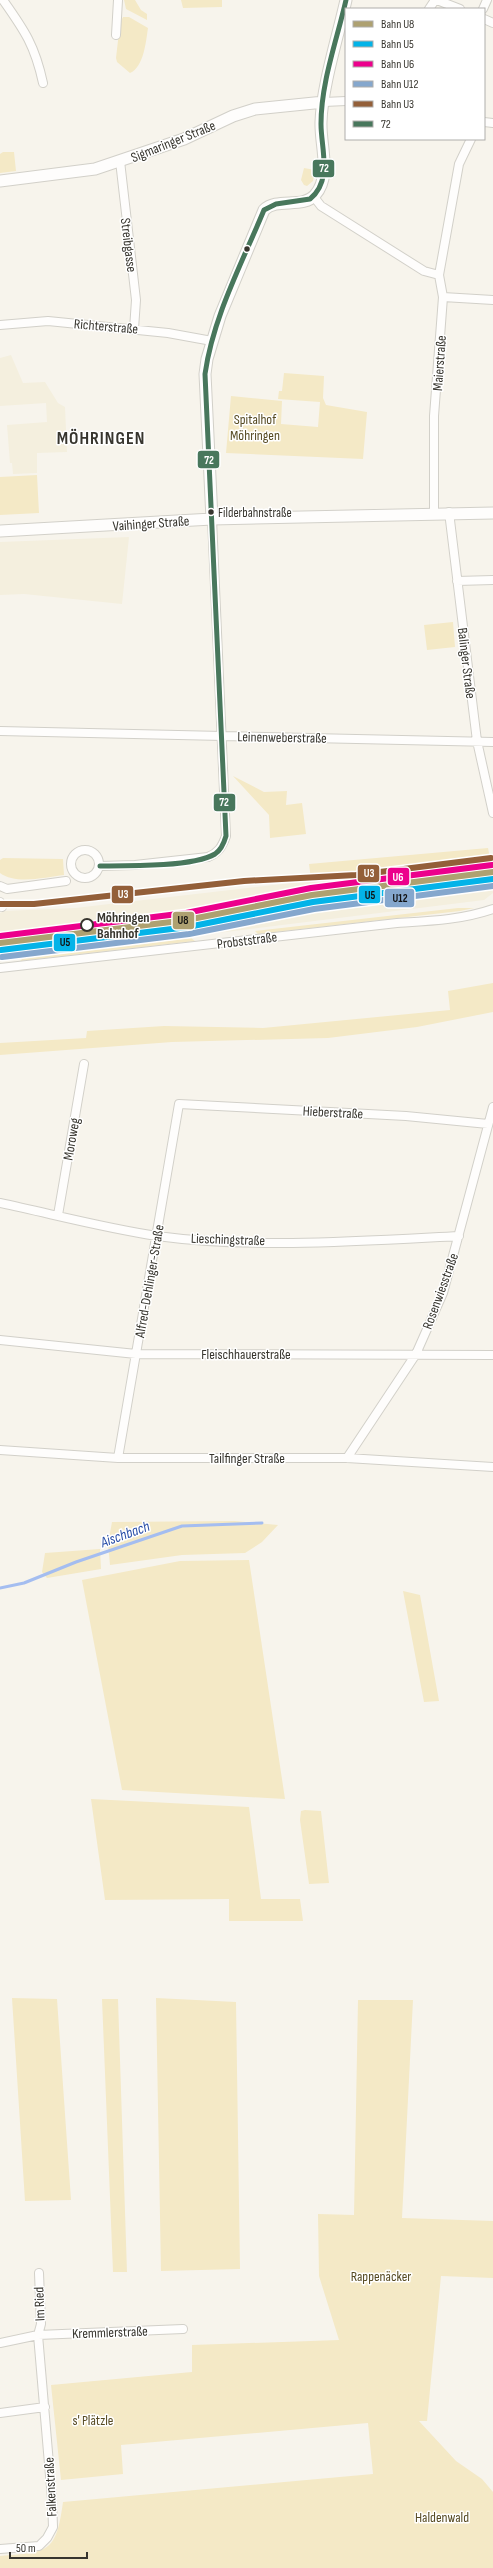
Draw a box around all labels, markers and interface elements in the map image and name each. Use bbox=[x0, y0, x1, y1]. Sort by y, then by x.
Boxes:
legend bbox=[345, 8, 485, 140]
text: Bahn U8 bbox=[381, 17, 414, 32]
text: Bahn U5 bbox=[381, 37, 414, 52]
text: Bahn U6 bbox=[381, 57, 414, 72]
text: Bahn U12 bbox=[381, 77, 418, 92]
text: Bahn U3 bbox=[381, 97, 414, 112]
street label: Sigmaringer Straße bbox=[128, 117, 218, 166]
text: 72 bbox=[381, 117, 391, 132]
line badge: 72 bbox=[312, 159, 335, 178]
text: 72 bbox=[319, 162, 329, 175]
street label: Streibgasse bbox=[117, 217, 140, 273]
unlabelled marker bbox=[242, 244, 252, 254]
street label: Richterstraße bbox=[73, 315, 139, 338]
street label: Maierstraße bbox=[429, 335, 450, 391]
park label: Spitalhof Möhringen bbox=[230, 411, 280, 444]
district label: MÖHRINGEN bbox=[57, 428, 145, 449]
line badge: 72 bbox=[197, 450, 220, 469]
text: 72 bbox=[204, 454, 214, 467]
place label: Filderbahnstraße bbox=[218, 505, 292, 521]
marker: Filderbahnstraße bbox=[206, 507, 216, 517]
street label: Vaihinger Straße bbox=[112, 512, 190, 535]
street label: Balinger Straße bbox=[454, 627, 479, 700]
street label: Leinenweberstraße bbox=[237, 728, 327, 747]
line badge: 72 bbox=[213, 793, 236, 812]
text: 72 bbox=[219, 796, 229, 809]
line badge: U3 bbox=[357, 864, 380, 883]
text: U3 bbox=[364, 867, 374, 880]
line badge: U6 bbox=[387, 867, 410, 886]
text: U6 bbox=[393, 871, 403, 884]
line badge: U3 bbox=[111, 885, 134, 904]
line badge: U5 bbox=[358, 885, 381, 904]
text: U3 bbox=[118, 888, 128, 901]
line badge: U12 bbox=[384, 888, 415, 908]
text: U5 bbox=[365, 889, 375, 902]
text: U12 bbox=[393, 892, 408, 905]
place label: Möhringen Bahnhof bbox=[97, 909, 150, 942]
line badge: U8 bbox=[172, 911, 195, 930]
text: U8 bbox=[178, 914, 188, 927]
marker: Möhringen Bahnhof bbox=[80, 918, 94, 932]
street label: Probststraße bbox=[216, 928, 278, 953]
line badge: U5 bbox=[53, 933, 76, 952]
text: U5 bbox=[60, 936, 70, 949]
street label: Hieberstraße bbox=[302, 1102, 364, 1123]
street label: Moroweg bbox=[59, 1116, 84, 1162]
street label: Alfred-Dehlinger-Straße bbox=[131, 1223, 168, 1340]
street label: Lieschingstraße bbox=[191, 1230, 265, 1249]
street label: Rosenwiesstraße bbox=[419, 1251, 462, 1332]
street label: Fleischhauerstraße bbox=[201, 1346, 291, 1363]
street label: Tailfinger Straße bbox=[209, 1450, 285, 1467]
water label: Aischbach bbox=[97, 1517, 152, 1552]
park label: Rappenäcker bbox=[351, 2268, 411, 2285]
street label: Im Ried bbox=[30, 2286, 49, 2322]
street label: Kremmlerstraße bbox=[72, 2323, 148, 2342]
park label: s' Plätzle bbox=[73, 2412, 113, 2429]
street label: Falkenstraße bbox=[40, 2457, 61, 2517]
park label: Haldenwald bbox=[415, 2509, 469, 2526]
scale bar bbox=[10, 2534, 87, 2560]
text: 50 m bbox=[16, 2541, 36, 2556]

